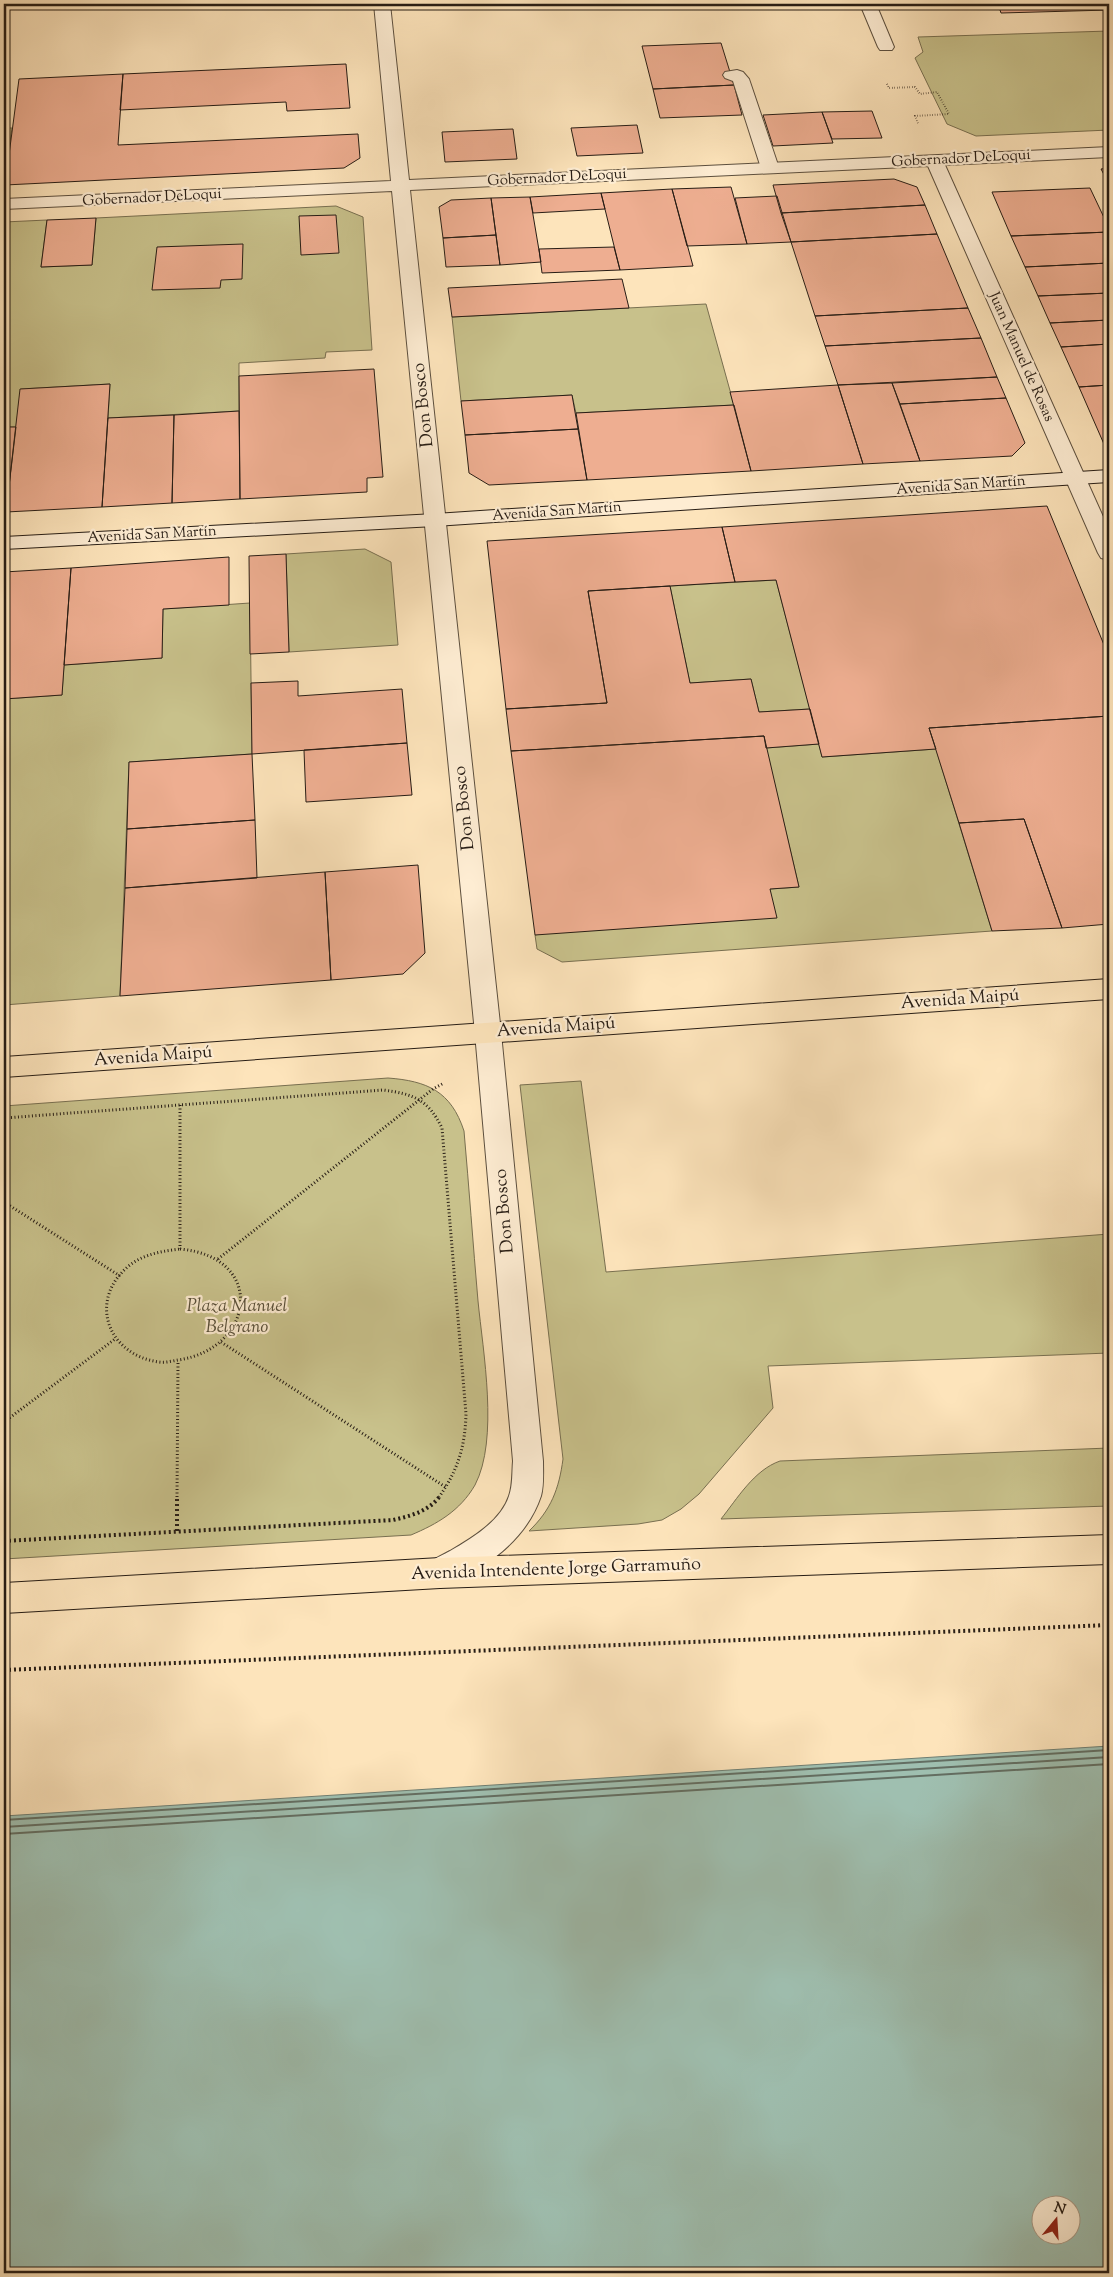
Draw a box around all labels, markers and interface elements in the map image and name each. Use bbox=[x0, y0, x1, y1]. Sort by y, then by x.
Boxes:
street label: Gobernador DeLoqui bbox=[891, 145, 1031, 173]
street label: Gobernador DeLoqui bbox=[487, 164, 627, 192]
street label: Gobernador DeLoqui bbox=[82, 184, 222, 212]
street label: Juan Manuel de Rosas bbox=[983, 288, 1059, 425]
street label: Don Bosco bbox=[407, 361, 441, 449]
street label: Avenida San Martín bbox=[896, 471, 1027, 501]
street label: Avenida San Martín bbox=[492, 497, 623, 527]
street label: Avenida San Martín bbox=[87, 521, 217, 549]
street label: Don Bosco bbox=[448, 764, 482, 852]
street label: Avenida Maipú bbox=[900, 983, 1020, 1017]
street label: Avenida Maipú bbox=[496, 1011, 616, 1045]
street label: Avenida Maipú bbox=[93, 1040, 213, 1074]
street label: Don Bosco bbox=[488, 1167, 522, 1254]
park label: Plaza Manuel Belgrano bbox=[187, 1294, 288, 1341]
street label: Avenida Intendente Jorge Garramuño bbox=[411, 1552, 702, 1588]
north arrow bbox=[1030, 2194, 1080, 2244]
text: N bbox=[1051, 2198, 1068, 2221]

